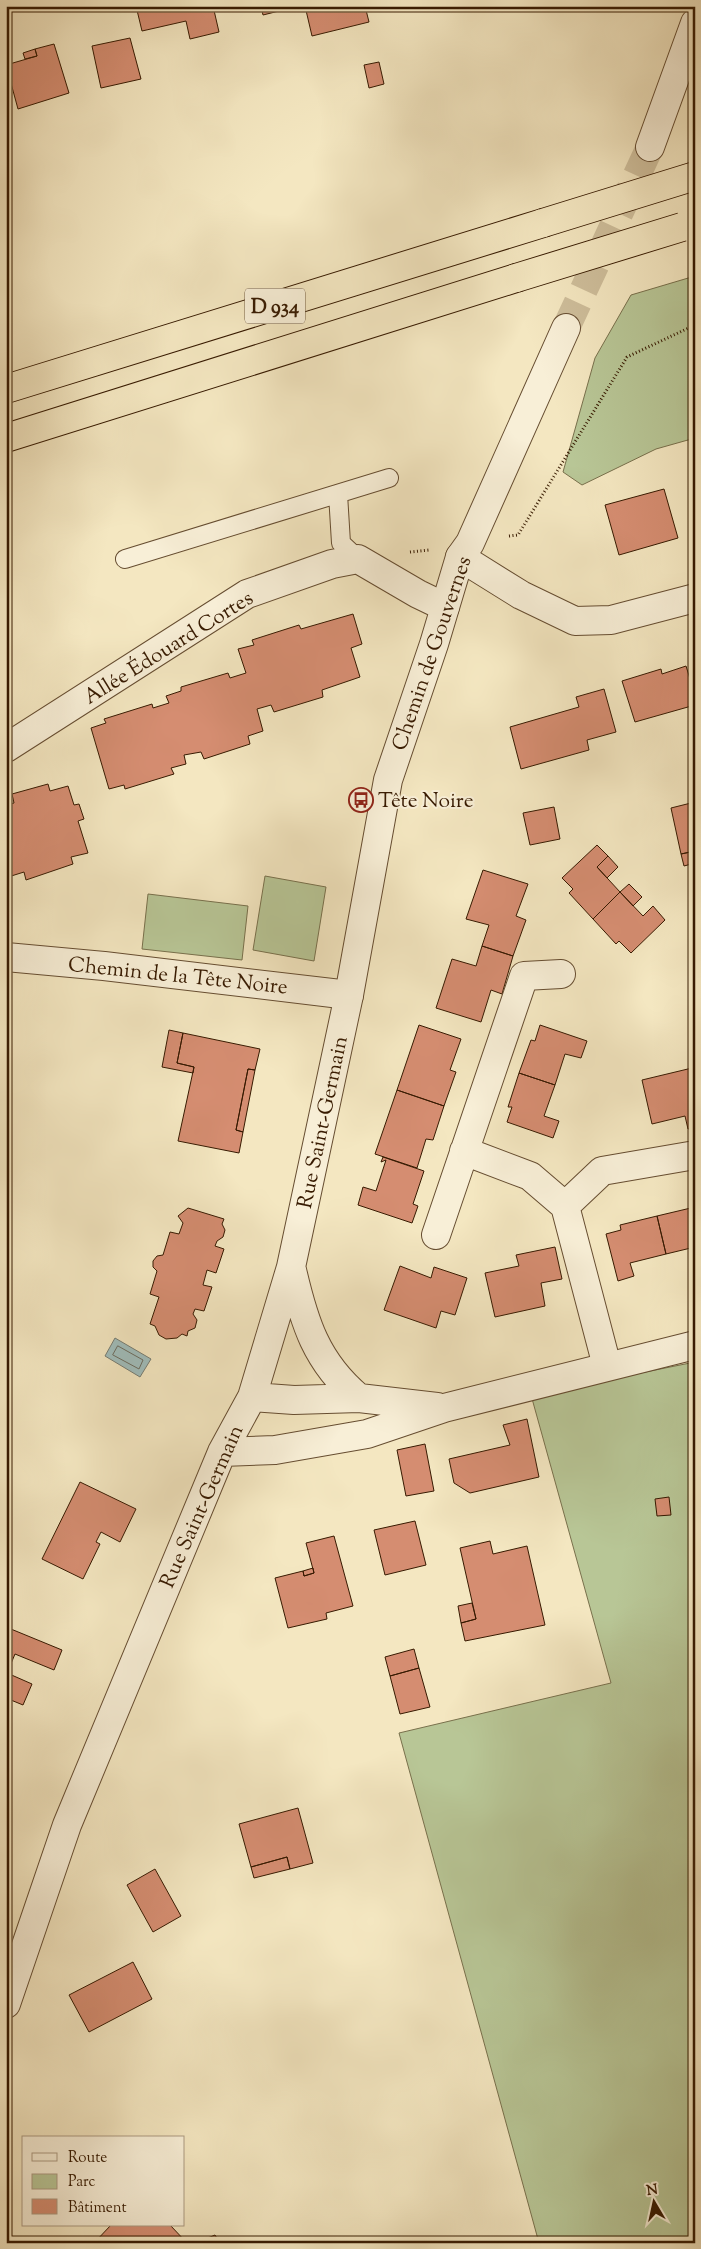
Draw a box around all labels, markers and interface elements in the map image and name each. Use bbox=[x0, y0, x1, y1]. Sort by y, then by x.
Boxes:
road number: D 934 bbox=[245, 288, 305, 324]
street label: Chemin de Gouvernes bbox=[385, 552, 480, 755]
street label: Allée Édouard Cortes bbox=[78, 584, 260, 713]
bus stop icon: Tête Noire bbox=[348, 787, 374, 813]
place label: Tête Noire bbox=[378, 787, 474, 817]
street label: Chemin de la Tête Noire bbox=[67, 951, 289, 1003]
street label: Rue Saint-Germain bbox=[291, 1033, 357, 1212]
street label: Rue Saint-Germain bbox=[153, 1420, 252, 1593]
legend bbox=[22, 2136, 185, 2226]
text: Route bbox=[68, 2148, 107, 2169]
text: Parc bbox=[68, 2172, 96, 2193]
north arrow bbox=[628, 2176, 678, 2226]
text: N bbox=[645, 2180, 659, 2202]
text: Bâtiment bbox=[68, 2198, 127, 2219]

